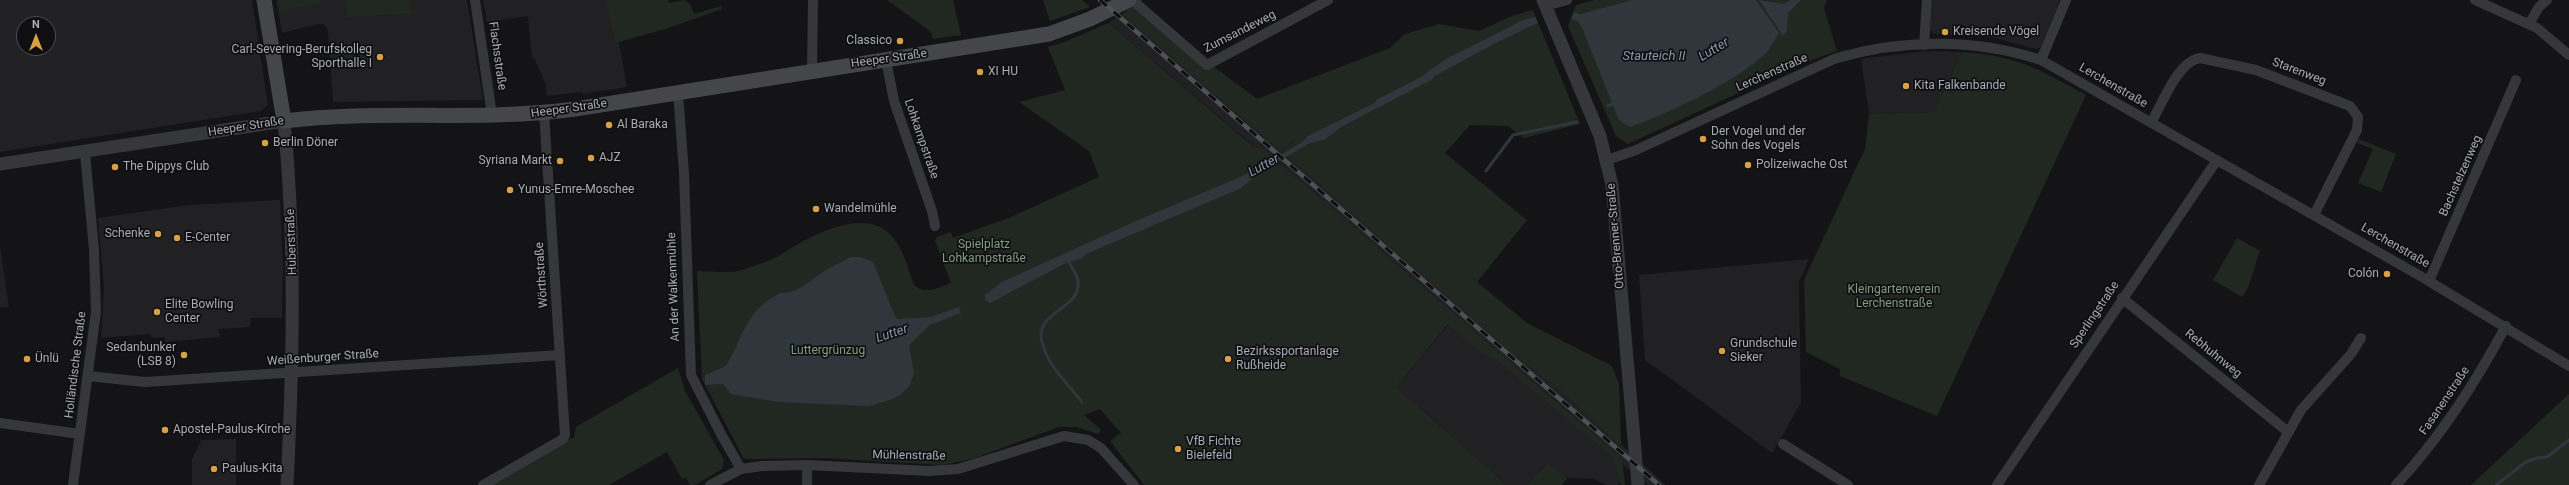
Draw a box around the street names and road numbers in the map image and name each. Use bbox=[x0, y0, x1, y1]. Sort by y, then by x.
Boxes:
street label: Zumsandeweg bbox=[1202, 8, 1278, 56]
street label: Flachsstraße bbox=[485, 21, 509, 91]
street label: Heeper Straße bbox=[850, 47, 928, 71]
street label: Lerchenstraße bbox=[1734, 51, 1810, 95]
street label: Starenweg bbox=[2270, 55, 2328, 89]
street label: Lerchenstraße bbox=[2076, 61, 2150, 111]
street label: Heeper Straße bbox=[530, 97, 608, 121]
street label: Lohkampstraße bbox=[901, 97, 941, 181]
street label: Heeper Straße bbox=[207, 114, 285, 140]
street label: Bachstelzenweg bbox=[2437, 133, 2485, 219]
street label: Otto-Brenner-Straße bbox=[1604, 183, 1628, 289]
street label: Huberstraße bbox=[284, 209, 300, 275]
street label: Lerchenstraße bbox=[2358, 221, 2432, 271]
street label: An der Walkenmühle bbox=[665, 232, 683, 342]
street label: Wörthstraße bbox=[533, 241, 551, 309]
street label: Sperlingstraße bbox=[2067, 279, 2123, 351]
street label: Holländische Straße bbox=[62, 311, 90, 419]
street label: Rebhuhnweg bbox=[2182, 327, 2244, 381]
street label: Weißenburger Straße bbox=[267, 347, 379, 369]
street label: Fasanenstraße bbox=[2417, 364, 2473, 438]
street label: Mühlenstraße bbox=[872, 448, 946, 464]

